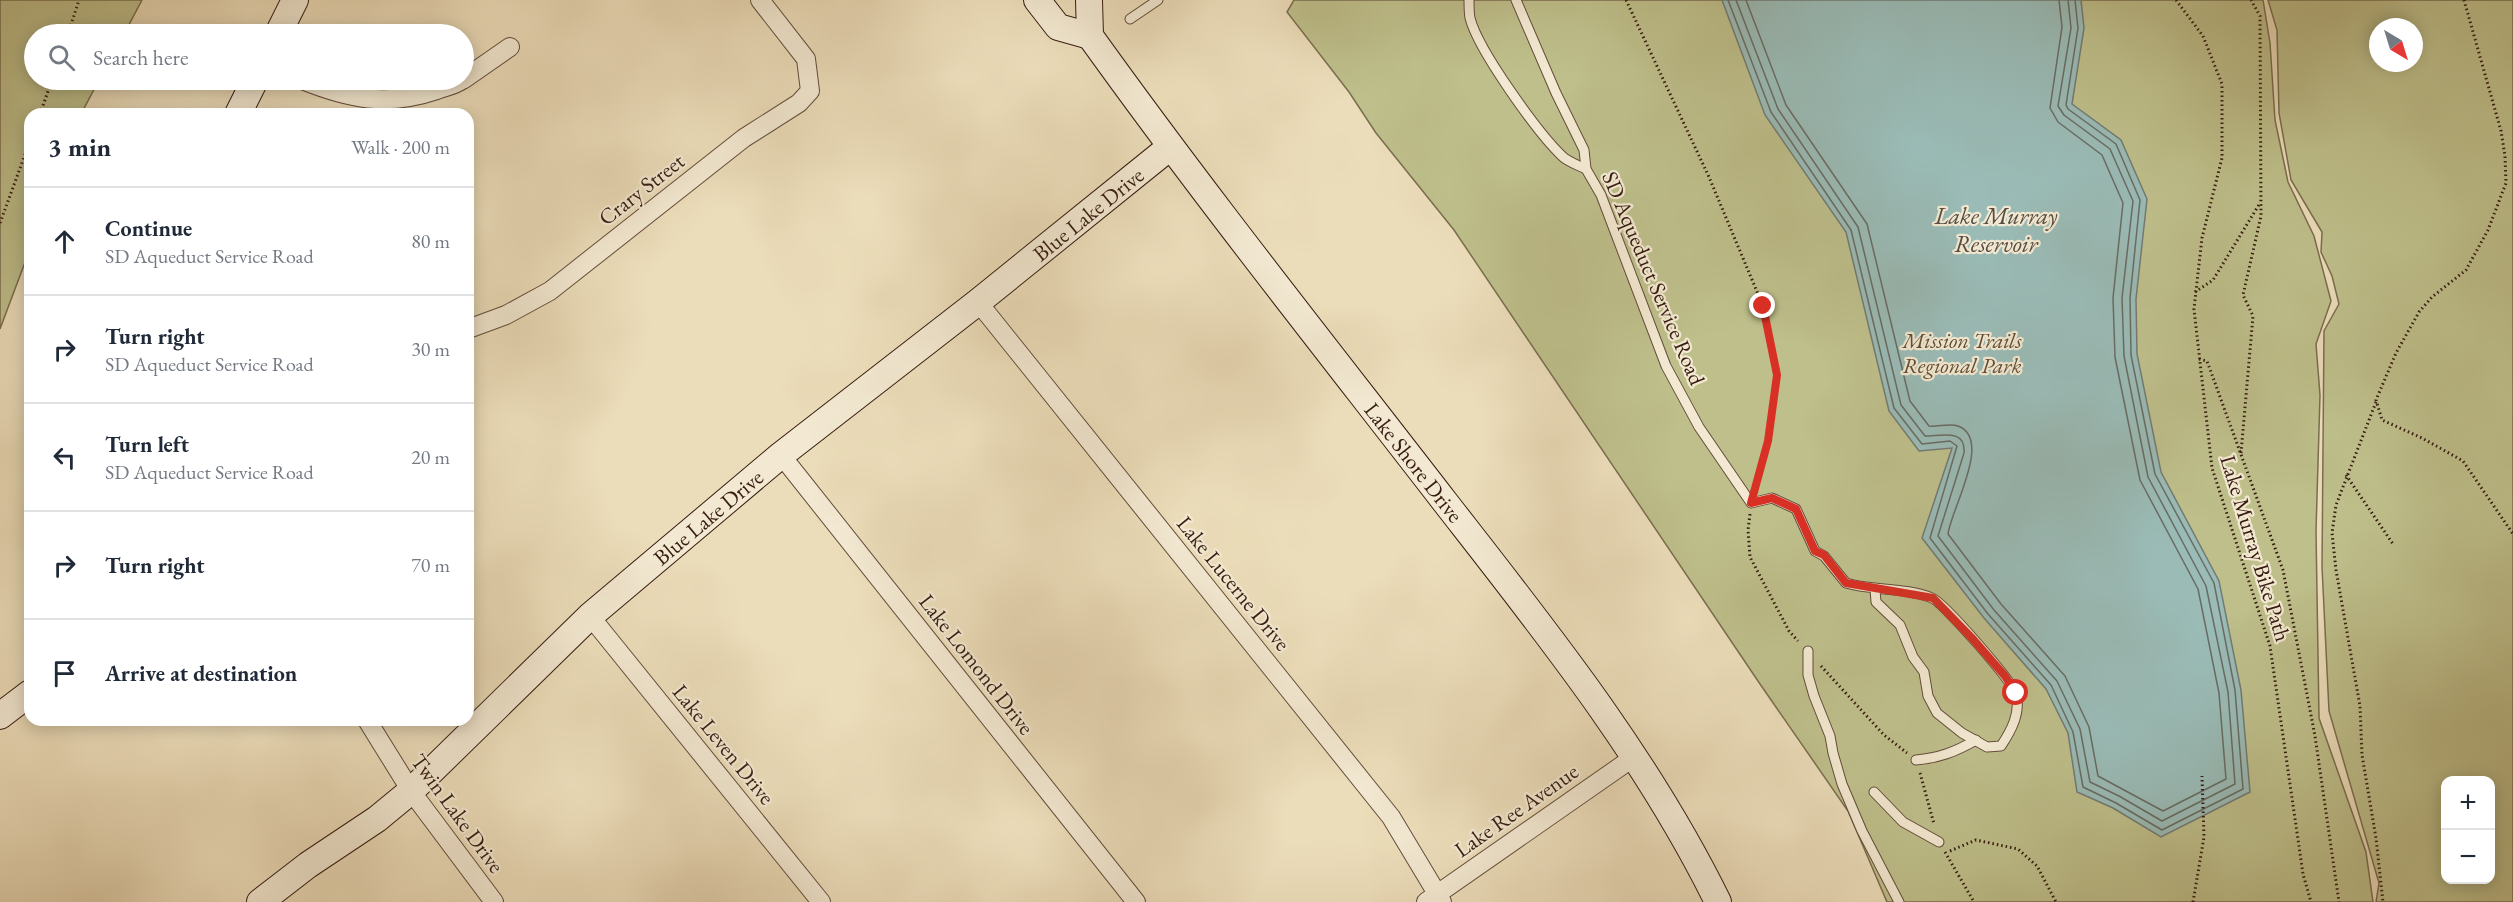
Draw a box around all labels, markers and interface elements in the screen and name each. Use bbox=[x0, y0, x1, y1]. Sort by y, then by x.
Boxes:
north arrow bbox=[2369, 18, 2423, 72]
search box bbox=[24, 24, 474, 90]
icon: search bbox=[45, 41, 78, 74]
text: Search here bbox=[93, 43, 188, 72]
text: 3 min bbox=[48, 130, 111, 164]
text: Walk · 200 m bbox=[351, 134, 450, 160]
street label: Crary Street bbox=[592, 147, 690, 232]
street label: Blue Lake Drive bbox=[1027, 160, 1150, 268]
street label: SD Aqueduct Service Road bbox=[1595, 167, 1712, 390]
water label: Lake Murray Reservoir bbox=[1933, 200, 2058, 259]
text: Continue bbox=[105, 214, 192, 243]
icon: ahead bbox=[48, 225, 81, 258]
text: 80 m bbox=[411, 228, 450, 254]
text: SD Aqueduct Service Road bbox=[105, 243, 314, 269]
route end bbox=[1749, 292, 1775, 318]
text: Turn right bbox=[105, 322, 204, 351]
park label: Mission Trails Regional Park bbox=[1901, 326, 2022, 380]
icon: right bbox=[48, 333, 81, 366]
text: 30 m bbox=[411, 336, 450, 362]
text: SD Aqueduct Service Road bbox=[105, 351, 314, 377]
street label: Lake Shore Drive bbox=[1358, 396, 1470, 529]
text: Turn left bbox=[105, 430, 189, 459]
icon: left bbox=[48, 441, 81, 474]
text: 20 m bbox=[411, 444, 450, 470]
street label: Lake Murray Bike Path bbox=[2213, 451, 2298, 645]
text: SD Aqueduct Service Road bbox=[105, 459, 314, 485]
street label: Blue Lake Drive bbox=[647, 463, 770, 572]
street label: Lake Lucerne Drive bbox=[1170, 510, 1297, 657]
icon: right bbox=[48, 549, 81, 582]
text: Turn right bbox=[105, 551, 204, 580]
text: 70 m bbox=[411, 552, 450, 578]
street label: Lake Lomond Drive bbox=[913, 588, 1041, 741]
icon: arrive bbox=[48, 657, 81, 690]
text: Arrive at destination bbox=[105, 659, 297, 688]
street label: Lake Leven Drive bbox=[666, 678, 781, 811]
route start bbox=[2002, 679, 2028, 705]
street label: Twin Lake Drive bbox=[404, 748, 511, 879]
street label: Lake Ree Avenue bbox=[1449, 757, 1584, 864]
map controls bbox=[2441, 776, 2495, 884]
button: + bbox=[2441, 776, 2495, 830]
button: − bbox=[2441, 830, 2495, 884]

